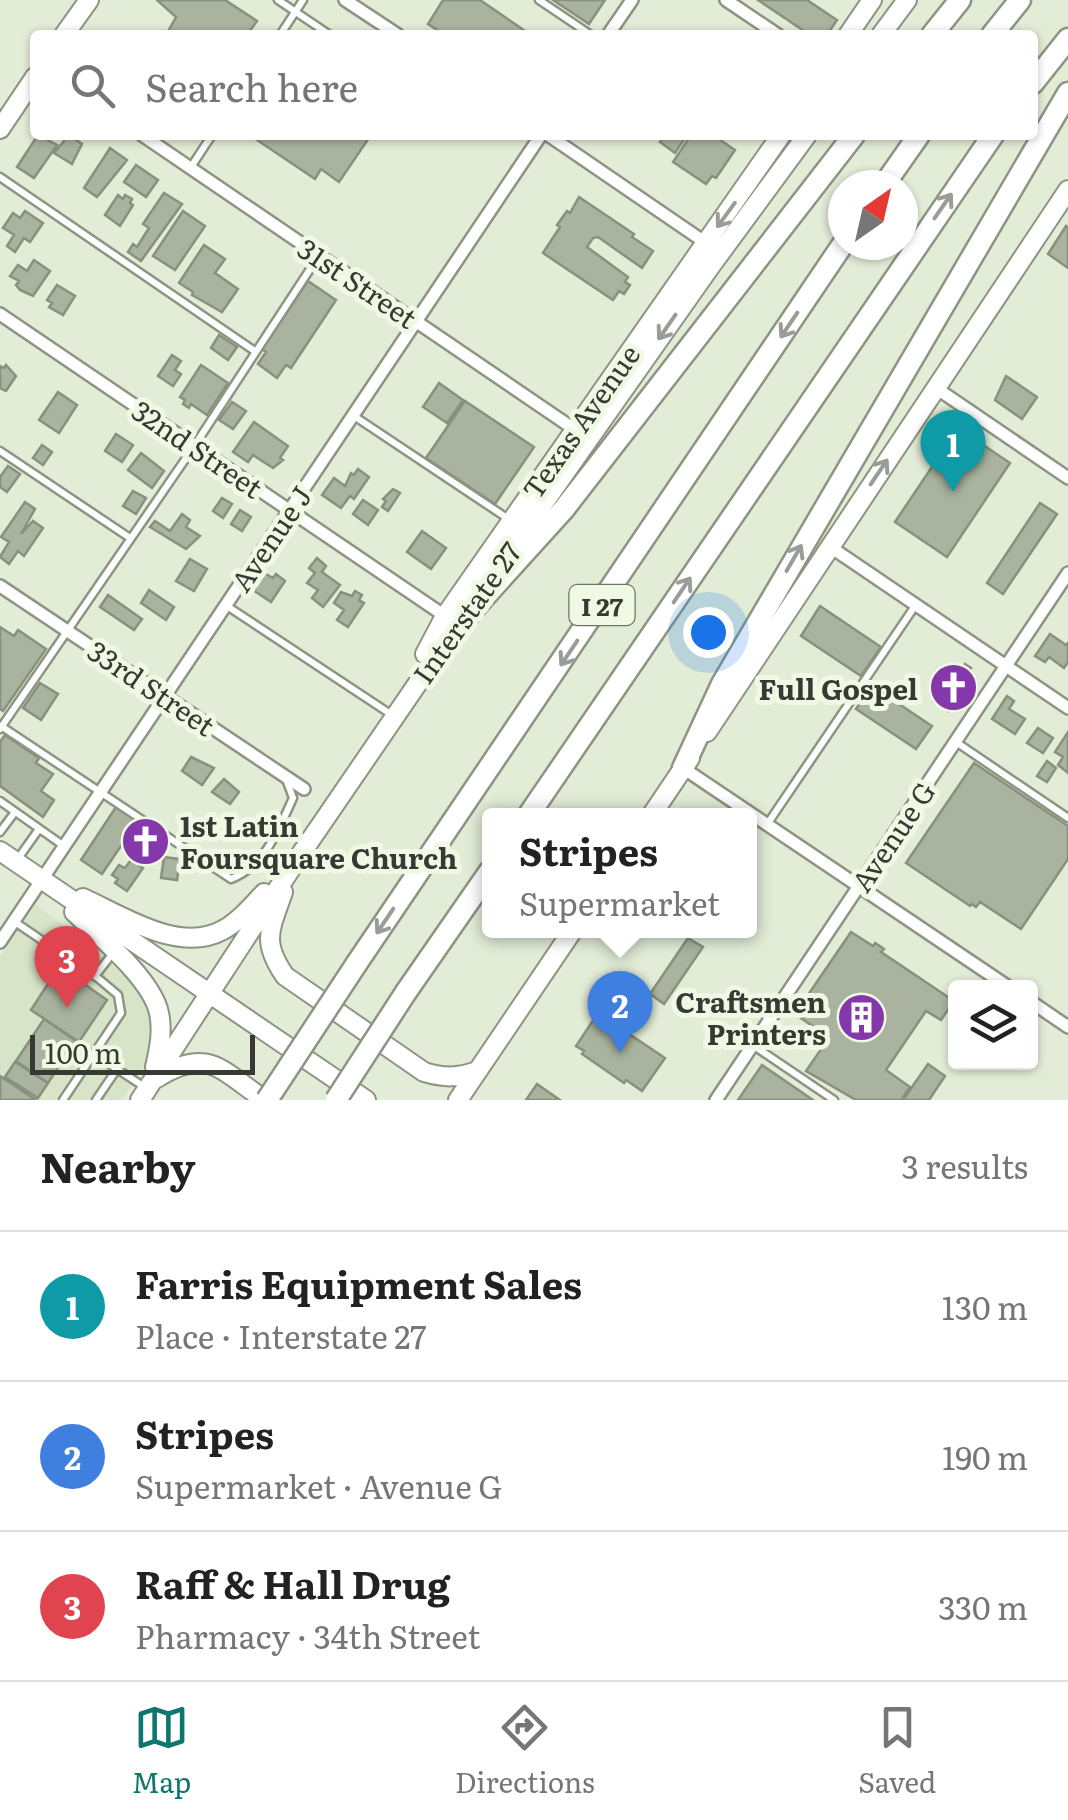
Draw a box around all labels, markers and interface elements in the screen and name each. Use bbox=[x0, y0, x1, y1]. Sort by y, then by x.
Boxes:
search box bbox=[30, 30, 1038, 140]
text: Search here bbox=[145, 57, 358, 114]
icon: search bbox=[65, 58, 120, 113]
north arrow bbox=[828, 170, 918, 260]
one-way arrow bbox=[932, 193, 953, 220]
one-way arrow bbox=[716, 201, 737, 229]
street label: 31st Street bbox=[290, 227, 427, 338]
one-way arrow bbox=[779, 311, 800, 339]
one-way arrow bbox=[657, 312, 678, 340]
street label: Texas Avenue bbox=[511, 335, 649, 507]
street label: 32nd Street bbox=[124, 389, 272, 508]
pin: 1 bbox=[920, 410, 986, 492]
one-way arrow bbox=[869, 459, 889, 486]
street label: Avenue J bbox=[219, 477, 321, 599]
street label: Interstate 27 bbox=[402, 532, 530, 692]
one-way arrow bbox=[784, 545, 804, 573]
one-way arrow bbox=[671, 577, 692, 605]
road number: I 27 bbox=[570, 585, 634, 625]
your location bbox=[683, 607, 734, 658]
street label: 33rd Street bbox=[80, 629, 225, 745]
one-way arrow bbox=[559, 639, 580, 667]
church icon: Full Gospel bbox=[927, 662, 979, 714]
place label: Full Gospel bbox=[759, 667, 918, 709]
street label: Avenue G bbox=[840, 772, 944, 900]
place label: 1st Latin Foursquare Church bbox=[180, 804, 457, 878]
popup bbox=[482, 808, 757, 938]
church icon: 1st Latin Foursquare Church bbox=[119, 815, 171, 867]
text: Stripes bbox=[519, 821, 658, 878]
text: Supermarket bbox=[519, 878, 720, 926]
one-way arrow bbox=[375, 907, 396, 935]
pin: 3 bbox=[34, 926, 100, 1008]
pin: 2 bbox=[588, 970, 652, 1053]
place label: Craftsmen Printers bbox=[675, 980, 826, 1054]
map controls bbox=[948, 980, 1038, 1070]
button: layers bbox=[948, 980, 1038, 1070]
building icon: Craftsmen Printers bbox=[835, 991, 887, 1043]
scale bar bbox=[30, 1030, 255, 1074]
text: 100 m bbox=[45, 1031, 122, 1073]
text: Nearby bbox=[40, 1134, 196, 1196]
text: 3 results bbox=[902, 1141, 1028, 1189]
text: Farris Equipment Sales bbox=[135, 1254, 582, 1311]
text: 1 bbox=[66, 1282, 79, 1330]
text: 130 m bbox=[942, 1282, 1028, 1330]
text: Place · Interstate 27 bbox=[135, 1311, 426, 1359]
text: Stripes bbox=[135, 1404, 274, 1461]
text: 2 bbox=[64, 1432, 81, 1480]
text: 190 m bbox=[942, 1432, 1028, 1480]
text: Supermarket · Avenue G bbox=[135, 1461, 502, 1509]
text: Raff & Hall Drug bbox=[135, 1554, 450, 1611]
text: 3 bbox=[64, 1582, 81, 1630]
text: 330 m bbox=[938, 1582, 1028, 1630]
text: Pharmacy · 34th Street bbox=[135, 1611, 480, 1659]
tab: Map bbox=[132, 1700, 191, 1802]
tab: Directions bbox=[455, 1700, 595, 1802]
tab: Saved bbox=[858, 1700, 936, 1802]

